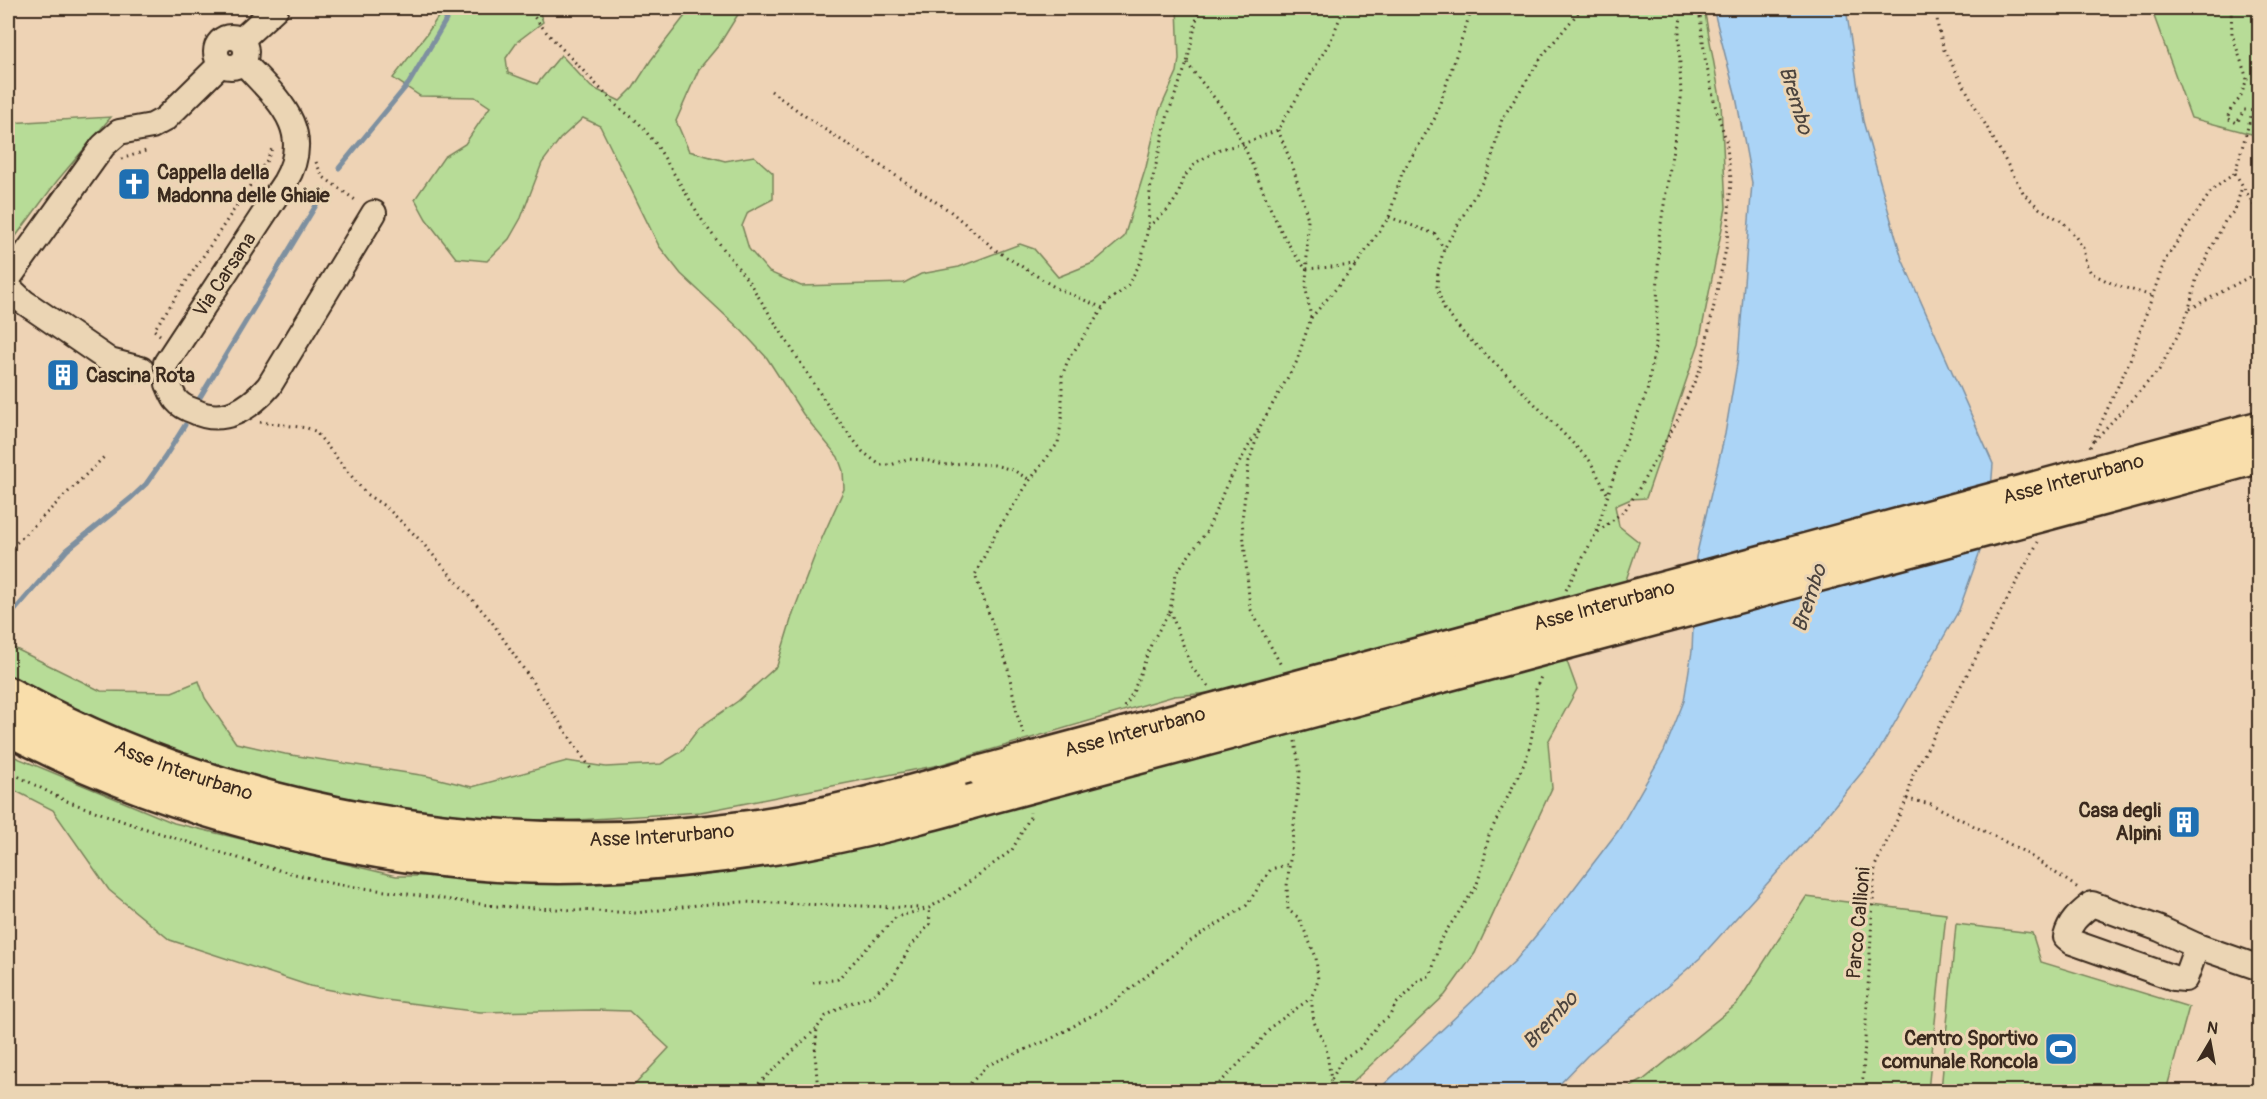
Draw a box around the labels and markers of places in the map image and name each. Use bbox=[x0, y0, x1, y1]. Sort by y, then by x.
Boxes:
place label: Cappella della Madonna delle Ghiaie bbox=[157, 160, 331, 208]
church icon: Cappella della Madonna delle Ghiaie bbox=[116, 166, 152, 202]
building icon: Cascina Rota bbox=[45, 357, 81, 393]
place label: Cascina Rota bbox=[86, 363, 195, 388]
place label: Casa degli Alpini bbox=[2079, 798, 2161, 846]
building icon: Casa degli Alpini bbox=[2166, 804, 2202, 840]
place label: Centro Sportivo comunale Roncola bbox=[1881, 1026, 2038, 1074]
sports icon: Centro Sportivo comunale Roncola bbox=[2043, 1031, 2079, 1067]

